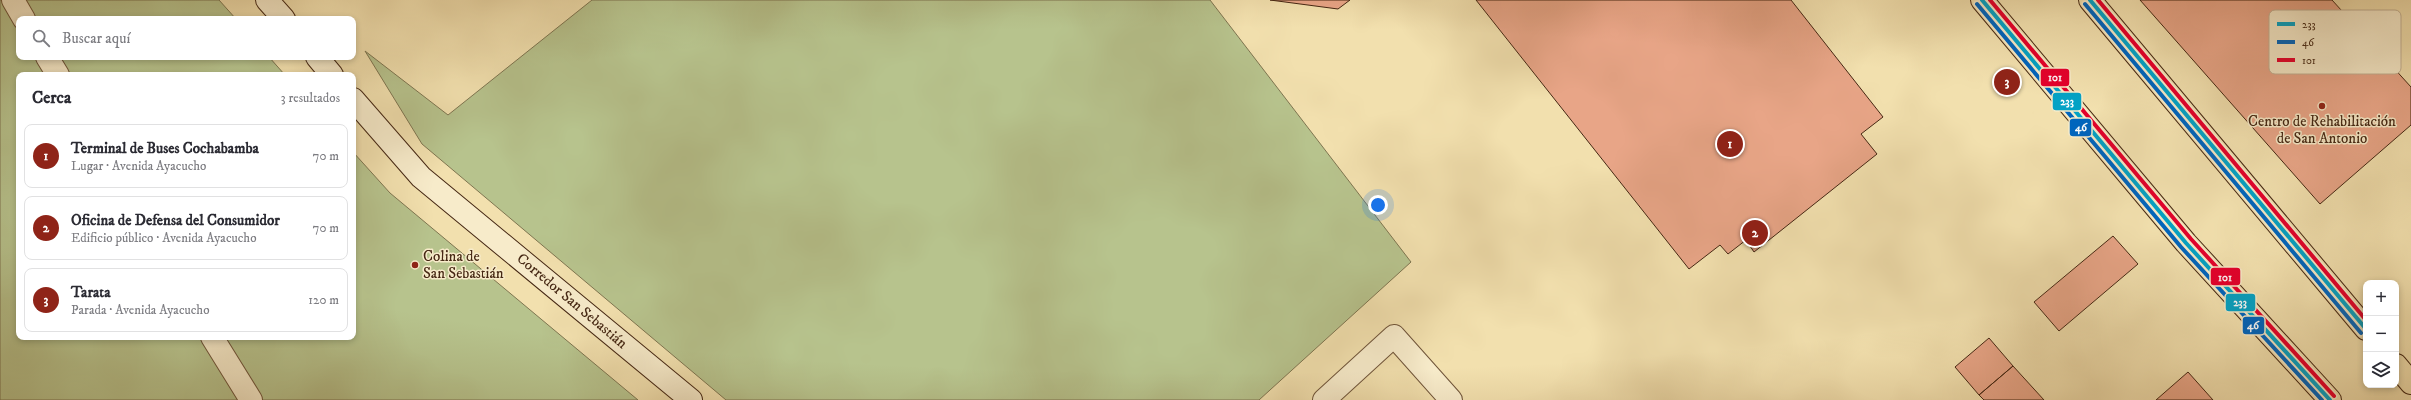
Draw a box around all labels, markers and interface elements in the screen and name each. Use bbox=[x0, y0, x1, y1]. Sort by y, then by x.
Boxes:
legend bbox=[2269, 10, 2401, 74]
search box bbox=[16, 16, 356, 60]
text: 233 bbox=[2302, 18, 2316, 32]
icon: search bbox=[30, 27, 52, 49]
text: Buscar aquí bbox=[62, 29, 130, 48]
text: 46 bbox=[2302, 36, 2315, 50]
text: 101 bbox=[2302, 54, 2316, 68]
pin: 3 bbox=[1994, 67, 2020, 97]
line badge: 101 bbox=[2040, 68, 2070, 87]
text: 101 bbox=[2048, 71, 2062, 85]
text: Cerca bbox=[32, 87, 71, 109]
text: 3 resultados bbox=[281, 90, 340, 106]
line badge: 233 bbox=[2052, 92, 2082, 111]
text: 233 bbox=[2060, 95, 2074, 109]
marker: Centro de Rehabilitación de San Antonio bbox=[2317, 101, 2327, 111]
place label: Centro de Rehabilitación de San Antonio bbox=[2248, 112, 2396, 148]
line badge: 46 bbox=[2069, 118, 2092, 137]
text: 46 bbox=[2074, 121, 2088, 135]
pin: 1 bbox=[1717, 129, 1743, 159]
text: Terminal de Buses Cochabamba bbox=[71, 139, 259, 158]
text: 1 bbox=[44, 148, 48, 164]
text: 70 m bbox=[313, 148, 339, 164]
text: Lugar · Avenida Ayacucho bbox=[71, 158, 206, 174]
your location bbox=[1368, 195, 1388, 215]
text: Oficina de Defensa del Consumidor bbox=[71, 211, 280, 230]
pin: 2 bbox=[1742, 218, 1768, 248]
text: 2 bbox=[43, 220, 49, 236]
text: 70 m bbox=[313, 220, 339, 236]
text: Edificio público · Avenida Ayacucho bbox=[71, 230, 256, 246]
place label: Colina de San Sebastián bbox=[423, 247, 504, 283]
street label: Corredor San Sebastián bbox=[513, 249, 631, 353]
marker: Colina de San Sebastián bbox=[410, 260, 420, 270]
line badge: 101 bbox=[2210, 267, 2241, 286]
text: 101 bbox=[2218, 271, 2232, 285]
map controls bbox=[2363, 280, 2399, 388]
button: + bbox=[2363, 280, 2399, 316]
text: Tarata bbox=[71, 283, 111, 302]
text: 3 bbox=[44, 292, 48, 308]
text: 120 m bbox=[308, 292, 339, 308]
line badge: 233 bbox=[2225, 293, 2256, 312]
text: 233 bbox=[2233, 296, 2247, 310]
text: Parada · Avenida Ayacucho bbox=[71, 302, 209, 318]
line badge: 46 bbox=[2242, 316, 2265, 335]
button: − bbox=[2363, 316, 2399, 352]
text: 46 bbox=[2246, 319, 2260, 333]
button: layers bbox=[2363, 352, 2399, 388]

